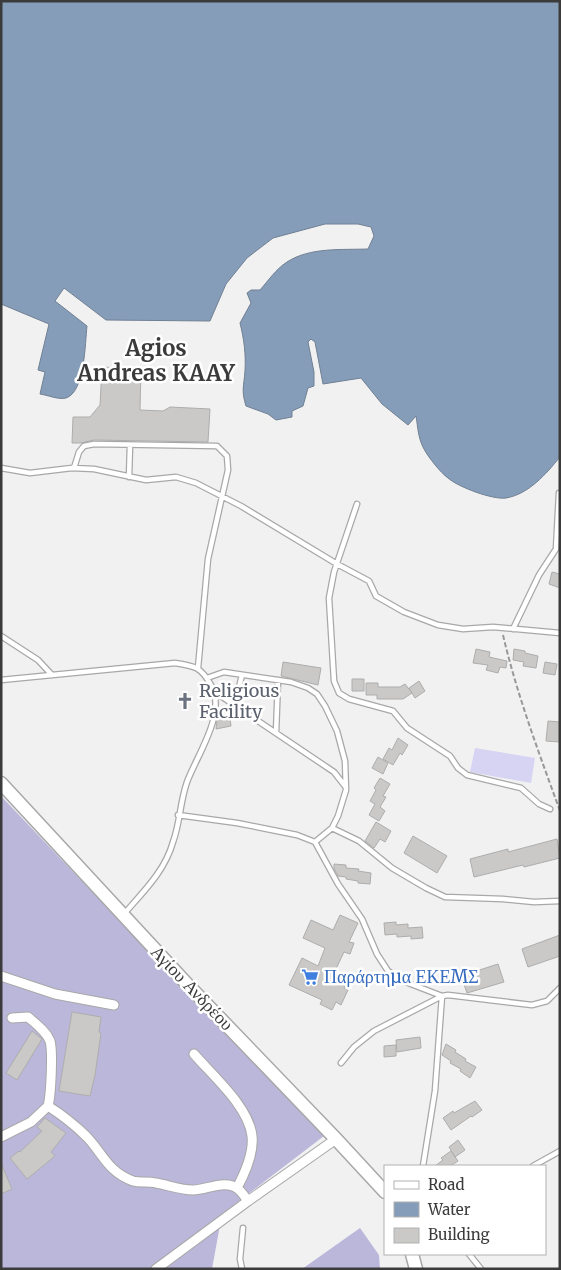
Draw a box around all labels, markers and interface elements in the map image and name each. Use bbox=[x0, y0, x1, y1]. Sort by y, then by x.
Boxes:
district label: Agios Andreas KAAY bbox=[76, 334, 236, 387]
place label: Religious Facility bbox=[199, 679, 279, 723]
church icon: Religious Facility bbox=[175, 691, 195, 711]
street label: Αγίου Ανδρέου bbox=[146, 940, 239, 1035]
place label: Παράρτημα ΕΚΕΜΣ bbox=[324, 965, 479, 988]
supermarket icon: Παράρτημα ΕΚΕΜΣ bbox=[300, 967, 320, 987]
legend bbox=[384, 1165, 546, 1255]
text: Road bbox=[428, 1175, 464, 1194]
text: Water bbox=[427, 1200, 471, 1219]
text: Building bbox=[428, 1225, 490, 1244]

